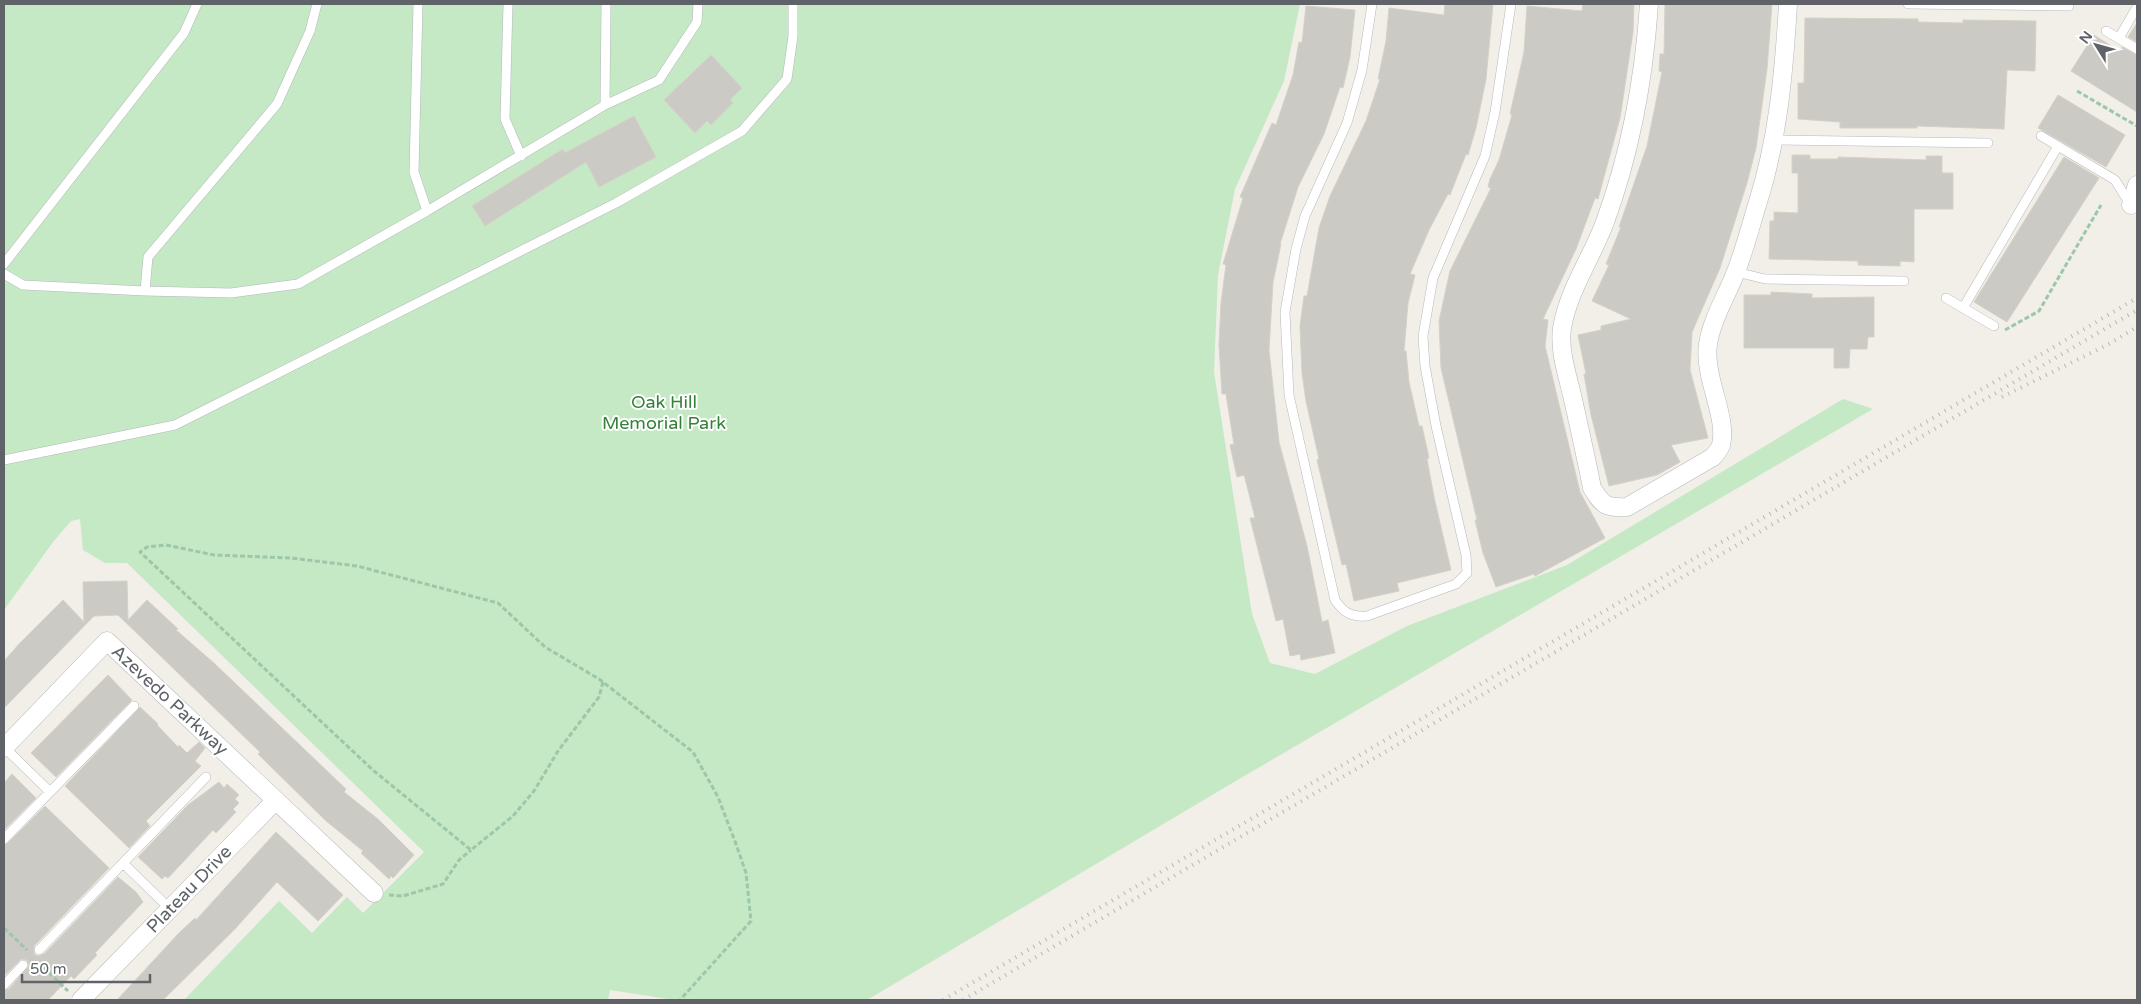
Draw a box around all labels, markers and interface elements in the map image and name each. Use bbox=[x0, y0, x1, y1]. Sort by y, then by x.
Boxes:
north arrow bbox=[2071, 20, 2121, 70]
text: N bbox=[2076, 28, 2096, 47]
park label: Oak Hill Memorial Park bbox=[602, 391, 726, 434]
street label: Azevedo Parkway bbox=[107, 640, 233, 760]
street label: Plateau Drive bbox=[142, 841, 236, 937]
scale bar bbox=[22, 952, 150, 984]
text: 50 m bbox=[30, 960, 67, 978]

